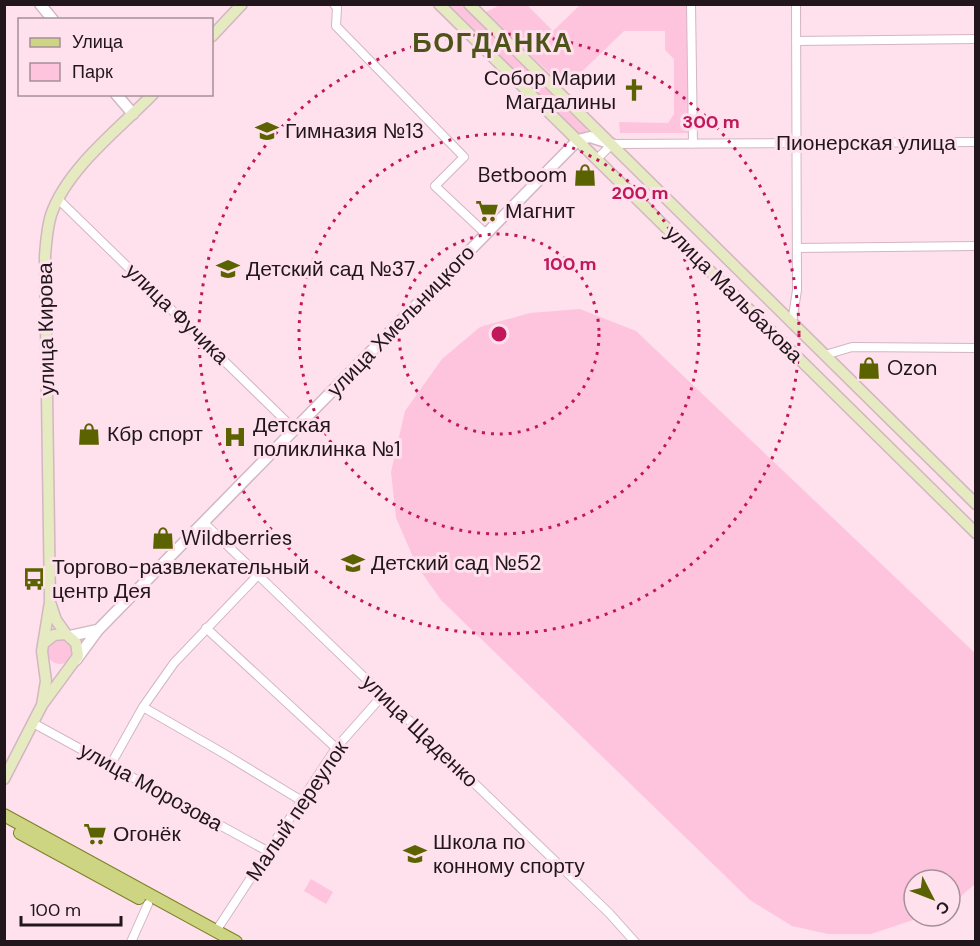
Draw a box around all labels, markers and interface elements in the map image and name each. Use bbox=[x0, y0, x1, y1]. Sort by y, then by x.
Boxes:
legend bbox=[18, 18, 213, 96]
district label: БОГДАНКА bbox=[412, 25, 574, 60]
text: Улица bbox=[72, 30, 124, 54]
text: Парк bbox=[72, 60, 113, 84]
place label: Собор Марии Магдалины bbox=[484, 64, 616, 116]
church icon: Собор Марии Магдалины bbox=[621, 77, 647, 103]
text: 300 m bbox=[682, 110, 740, 134]
place label: Гимназия №13 bbox=[285, 117, 424, 145]
school or university icon: Гимназия №13 bbox=[254, 118, 280, 144]
street label: Пионерская улица bbox=[776, 129, 956, 157]
place label: Betboom bbox=[478, 161, 567, 189]
shop icon: Betboom bbox=[572, 162, 598, 188]
text: 200 m bbox=[612, 181, 668, 205]
place label: Магнит bbox=[505, 197, 575, 225]
supermarket icon: Магнит bbox=[474, 198, 500, 224]
street label: улица Мальбахова bbox=[659, 219, 809, 369]
street label: улица Хмельницкого bbox=[321, 239, 481, 403]
text: 100 m bbox=[543, 252, 597, 276]
place label: Детский сад №37 bbox=[246, 255, 415, 283]
school or university icon: Детский сад №37 bbox=[215, 256, 241, 282]
street label: улица Фучика bbox=[119, 257, 235, 371]
street label: улица Кирова bbox=[31, 262, 61, 396]
centre of rings bbox=[489, 324, 509, 344]
place label: Ozon bbox=[887, 354, 937, 382]
shop icon: Ozon bbox=[856, 355, 882, 381]
place label: Детская поликлинка №1 bbox=[253, 411, 401, 463]
place label: Кбр спорт bbox=[107, 420, 203, 448]
shop icon: Кбр спорт bbox=[76, 421, 102, 447]
hospital icon: Детская поликлинка №1 bbox=[222, 424, 248, 450]
place label: Wildberries bbox=[181, 524, 292, 552]
shop icon: Wildberries bbox=[150, 525, 176, 551]
place label: Детский сад №52 bbox=[371, 549, 541, 577]
school or university icon: Детский сад №52 bbox=[340, 550, 366, 576]
place label: Торгово-развлекательный центр Дея bbox=[52, 553, 310, 605]
bus stop icon: Торгово-развлекательный центр Дея bbox=[21, 566, 47, 592]
street label: улица Щаденко bbox=[356, 668, 484, 794]
street label: Малый переулок bbox=[240, 735, 355, 887]
street label: улица Морозова bbox=[74, 736, 228, 838]
place label: Огонёк bbox=[113, 820, 181, 848]
supermarket icon: Огонёк bbox=[82, 821, 108, 847]
place label: Школа по конному спорту bbox=[433, 828, 585, 880]
school or university icon: Школа по конному спорту bbox=[402, 841, 428, 867]
north arrow bbox=[902, 868, 962, 928]
scale bar bbox=[21, 889, 122, 927]
text: С bbox=[931, 896, 954, 919]
text: 100 m bbox=[30, 898, 81, 922]

